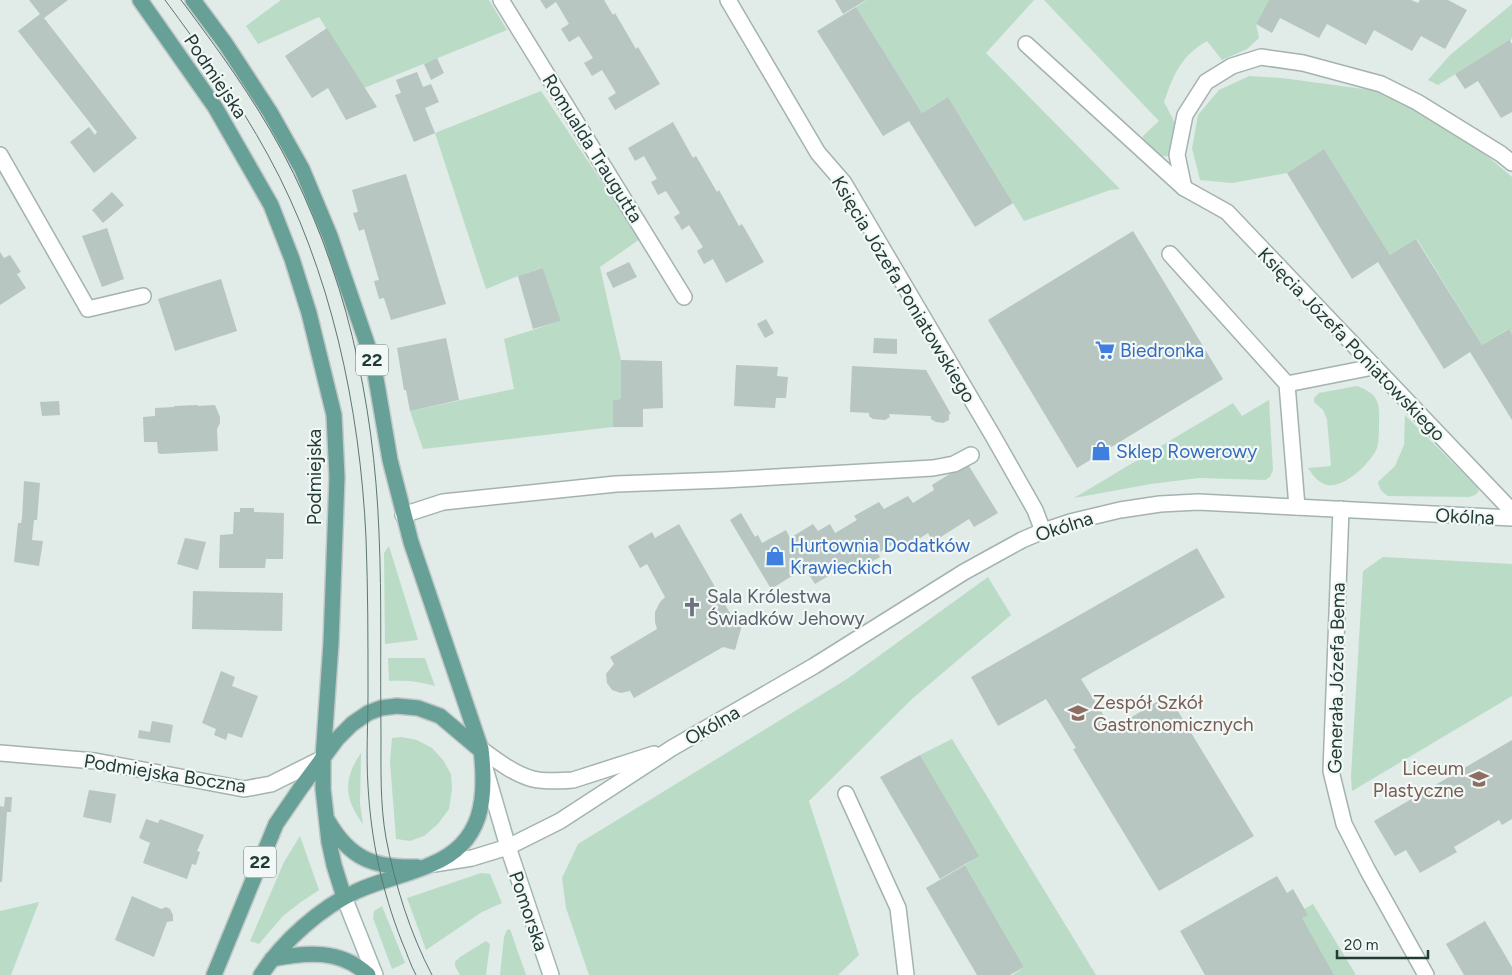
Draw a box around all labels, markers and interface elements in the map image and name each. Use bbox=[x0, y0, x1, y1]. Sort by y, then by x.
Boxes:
street label: Podmiejska bbox=[179, 30, 252, 123]
street label: Romualda Traugutta bbox=[537, 70, 648, 227]
street label: Księcia Józefa Poniatowskiego bbox=[827, 172, 981, 407]
street label: Księcia Józefa Poniatowskiego bbox=[1253, 243, 1450, 446]
supermarket icon: Biedronka bbox=[1094, 339, 1116, 361]
place label: Biedronka bbox=[1120, 339, 1204, 362]
road number: 22 bbox=[356, 344, 388, 376]
street label: Podmiejska bbox=[303, 429, 326, 525]
shop icon: Sklep Rowerowy bbox=[1090, 440, 1112, 462]
place label: Sklep Rowerowy bbox=[1116, 440, 1257, 463]
street label: Okólna bbox=[1435, 503, 1495, 530]
street label: Okólna bbox=[1032, 506, 1096, 547]
place label: Hurtownia Dodatków Krawieckich bbox=[790, 534, 970, 579]
shop icon: Hurtownia Dodatków Krawieckich bbox=[764, 545, 786, 567]
street label: Generała Józefa Bema bbox=[1323, 582, 1350, 774]
place label: Sala Królestwa Świadków Jehowy bbox=[707, 585, 865, 630]
church icon: Sala Królestwa Świadków Jehowy bbox=[681, 596, 703, 618]
place label: Zespół Szkół Gastronomicznych bbox=[1093, 691, 1254, 736]
street label: Okólna bbox=[681, 701, 744, 750]
school or university icon: Zespół Szkół Gastronomicznych bbox=[1067, 702, 1089, 724]
street label: Podmiejska Boczna bbox=[82, 749, 248, 798]
place label: Liceum Plastyczne bbox=[1373, 757, 1464, 802]
school or university icon: Liceum Plastyczne bbox=[1468, 768, 1490, 790]
road number: 22 bbox=[244, 846, 276, 878]
street label: Pomorska bbox=[504, 868, 553, 954]
scale bar bbox=[1337, 928, 1428, 960]
text: 20 m bbox=[1344, 936, 1378, 954]

